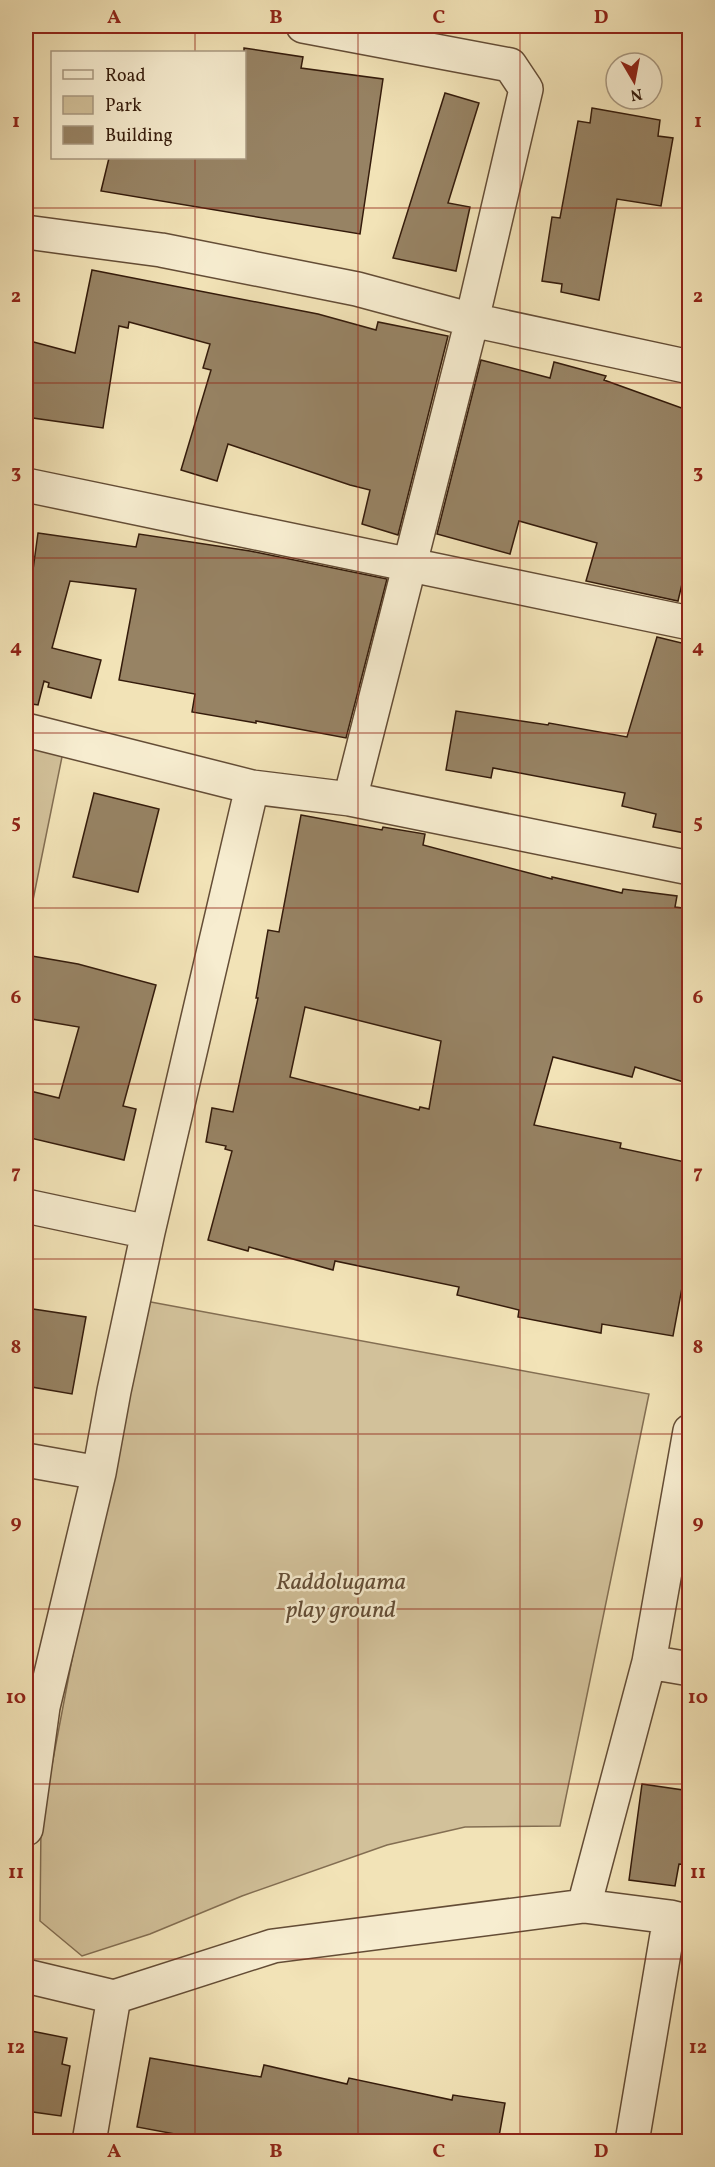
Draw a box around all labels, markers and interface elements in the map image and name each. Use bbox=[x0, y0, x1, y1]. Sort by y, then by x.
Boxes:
text: A bbox=[107, 4, 121, 32]
text: B bbox=[269, 4, 283, 32]
text: C bbox=[433, 4, 446, 32]
text: D bbox=[594, 4, 608, 32]
legend bbox=[51, 51, 246, 159]
north arrow bbox=[604, 51, 664, 111]
text: Road bbox=[105, 64, 146, 89]
text: N bbox=[628, 82, 644, 106]
text: Park bbox=[105, 94, 142, 119]
text: 1 bbox=[12, 108, 20, 136]
text: 1 bbox=[694, 108, 702, 136]
text: Building bbox=[105, 124, 173, 149]
text: 2 bbox=[11, 283, 21, 311]
text: 2 bbox=[693, 283, 703, 311]
text: 3 bbox=[11, 459, 21, 487]
text: 3 bbox=[693, 459, 703, 487]
text: 4 bbox=[10, 634, 22, 662]
text: 4 bbox=[692, 634, 704, 662]
text: 5 bbox=[11, 809, 21, 837]
text: 5 bbox=[693, 809, 703, 837]
text: 6 bbox=[11, 984, 22, 1012]
text: 6 bbox=[693, 984, 704, 1012]
text: 7 bbox=[11, 1159, 21, 1187]
text: 7 bbox=[693, 1159, 703, 1187]
text: 8 bbox=[11, 1334, 21, 1362]
text: 8 bbox=[693, 1334, 703, 1362]
text: 9 bbox=[10, 1509, 22, 1537]
text: 9 bbox=[692, 1509, 704, 1537]
park label: Raddolugama play ground bbox=[276, 1566, 406, 1628]
text: 10 bbox=[6, 1684, 26, 1712]
text: 10 bbox=[688, 1684, 708, 1712]
text: 11 bbox=[8, 1859, 24, 1887]
text: 11 bbox=[690, 1859, 706, 1887]
text: 12 bbox=[7, 2034, 25, 2062]
text: 12 bbox=[689, 2034, 707, 2062]
text: A bbox=[107, 2138, 121, 2166]
text: B bbox=[269, 2138, 283, 2166]
text: C bbox=[433, 2138, 446, 2166]
text: D bbox=[594, 2138, 608, 2166]

